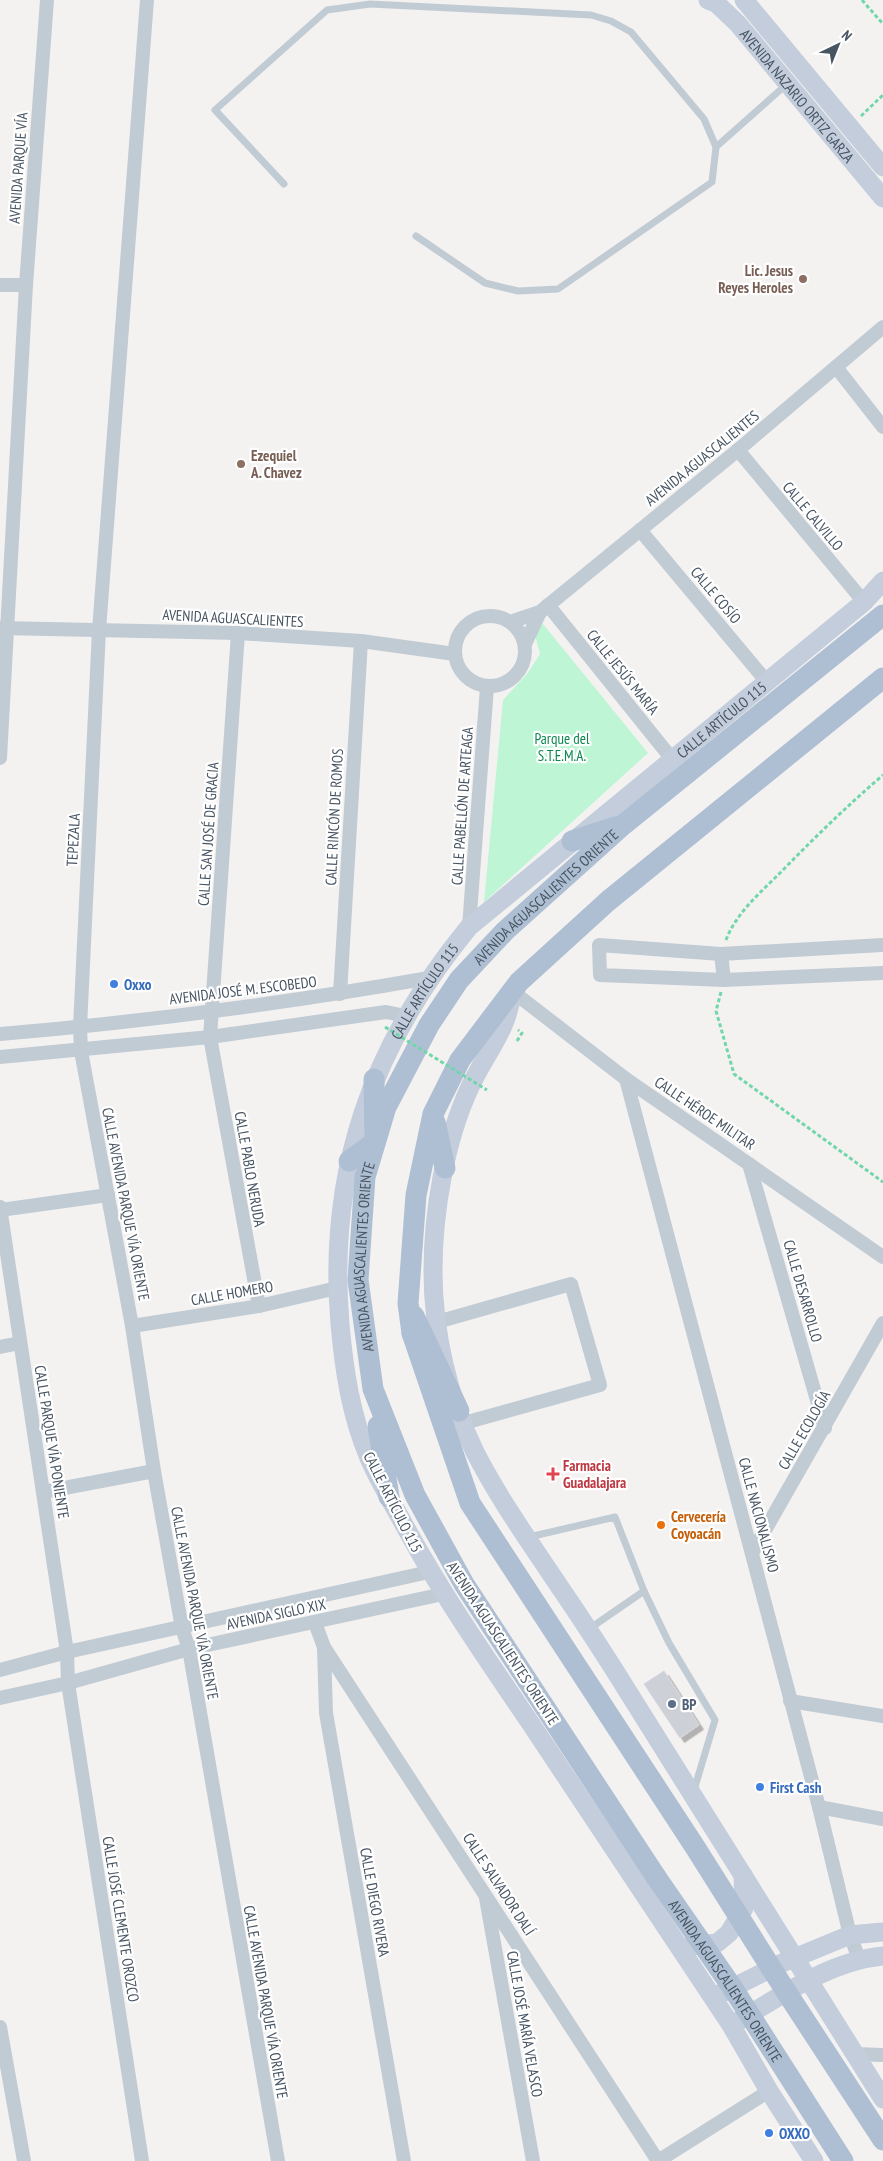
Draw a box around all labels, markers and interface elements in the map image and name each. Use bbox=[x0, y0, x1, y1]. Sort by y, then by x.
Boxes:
north arrow bbox=[813, 20, 863, 70]
street label: AVENIDA NAZARIO ORTIZ GARZA bbox=[737, 25, 859, 167]
street label: AVENIDA PARQUE VÍA bbox=[5, 111, 31, 224]
place label: Lic. Jesus Reyes Heroles bbox=[718, 261, 793, 297]
marker: Lic. Jesus Reyes Heroles bbox=[797, 273, 809, 285]
street label: AVENIDA AGUASCALIENTES bbox=[641, 406, 763, 510]
place label: Ezequiel A. Chavez bbox=[250, 446, 302, 482]
marker: Ezequiel A. Chavez bbox=[235, 458, 247, 470]
street label: CALLE CALVILLO bbox=[779, 478, 847, 554]
street label: CALLE COSÍO bbox=[687, 563, 745, 627]
street label: AVENIDA AGUASCALIENTES bbox=[162, 605, 304, 631]
street label: CALLE JESÚS MARÍA bbox=[583, 626, 664, 719]
street label: CALLE ARTÍCULO 115 bbox=[672, 677, 770, 762]
street label: CALLE PABELLÓN DE ARTEAGA bbox=[447, 725, 477, 886]
park label: Parque del S.T.E.M.A. bbox=[534, 729, 590, 765]
street label: CALLE RINCÓN DE ROMOS bbox=[321, 748, 347, 886]
street label: CALLE SAN JOSÉ DE GRACIA bbox=[193, 760, 223, 907]
street label: TEPEZALA bbox=[62, 812, 84, 867]
street label: AVENIDA AGUASCALIENTES ORIENTE bbox=[469, 825, 622, 969]
street label: CALLE ARTÍCULO 115 bbox=[386, 939, 462, 1042]
street label: AVENIDA JOSÉ M. ESCOBEDO bbox=[168, 972, 318, 1008]
place label: Oxxo bbox=[124, 975, 152, 994]
marker: Oxxo bbox=[108, 978, 120, 990]
street label: CALLE HÉROE MILITAR bbox=[651, 1072, 759, 1154]
street label: CALLE AVENIDA PARQUE VÍA ORIENTE bbox=[98, 1106, 154, 1302]
street label: CALLE PABLO NERUDA bbox=[231, 1110, 270, 1229]
street label: AVENIDA AGUASCALIENTES ORIENTE bbox=[348, 1159, 379, 1353]
street label: CALLE DESARROLLO bbox=[779, 1238, 827, 1344]
street label: CALLE HOMERO bbox=[190, 1276, 274, 1310]
street label: CALLE PARQUE VÍA PONIENTE bbox=[30, 1364, 74, 1520]
street label: CALLE ECOLOGÍA bbox=[774, 1386, 835, 1473]
street label: CALLE ARTÍCULO 115 bbox=[359, 1448, 427, 1556]
street label: CALLE NACIONALISMO bbox=[735, 1455, 783, 1575]
place label: Farmacia Guadalajara bbox=[563, 1456, 626, 1492]
marker: Farmacia Guadalajara bbox=[547, 1468, 559, 1480]
street label: CALLE AVENIDA PARQUE VÍA ORIENTE bbox=[167, 1505, 223, 1701]
place label: Cervecería Coyoacán bbox=[671, 1507, 726, 1543]
marker: Cervecería Coyoacán bbox=[655, 1519, 667, 1531]
street label: AVENIDA AGUASCALIENTES ORIENTE bbox=[443, 1558, 563, 1728]
street label: AVENIDA SIGLO XIX bbox=[225, 1594, 328, 1634]
place label: BP bbox=[682, 1695, 697, 1714]
marker: BP bbox=[666, 1698, 678, 1710]
place label: First Cash bbox=[770, 1778, 822, 1797]
marker: First Cash bbox=[754, 1781, 766, 1793]
street label: CALLE SALVADOR DALÍ bbox=[459, 1829, 539, 1939]
street label: CALLE JOSÉ CLEMENTE OROZCO bbox=[99, 1835, 143, 2003]
street label: CALLE DIEGO RIVERA bbox=[356, 1846, 394, 1959]
street label: AVENIDA AGUASCALIENTES ORIENTE bbox=[665, 1896, 787, 2065]
street label: CALLE AVENIDA PARQUE VÍA ORIENTE bbox=[240, 1904, 292, 2100]
street label: CALLE JOSÉ MARÍA VELASCO bbox=[503, 1949, 547, 2099]
place label: OXXO bbox=[779, 2124, 810, 2143]
marker: OXXO bbox=[763, 2127, 775, 2139]

